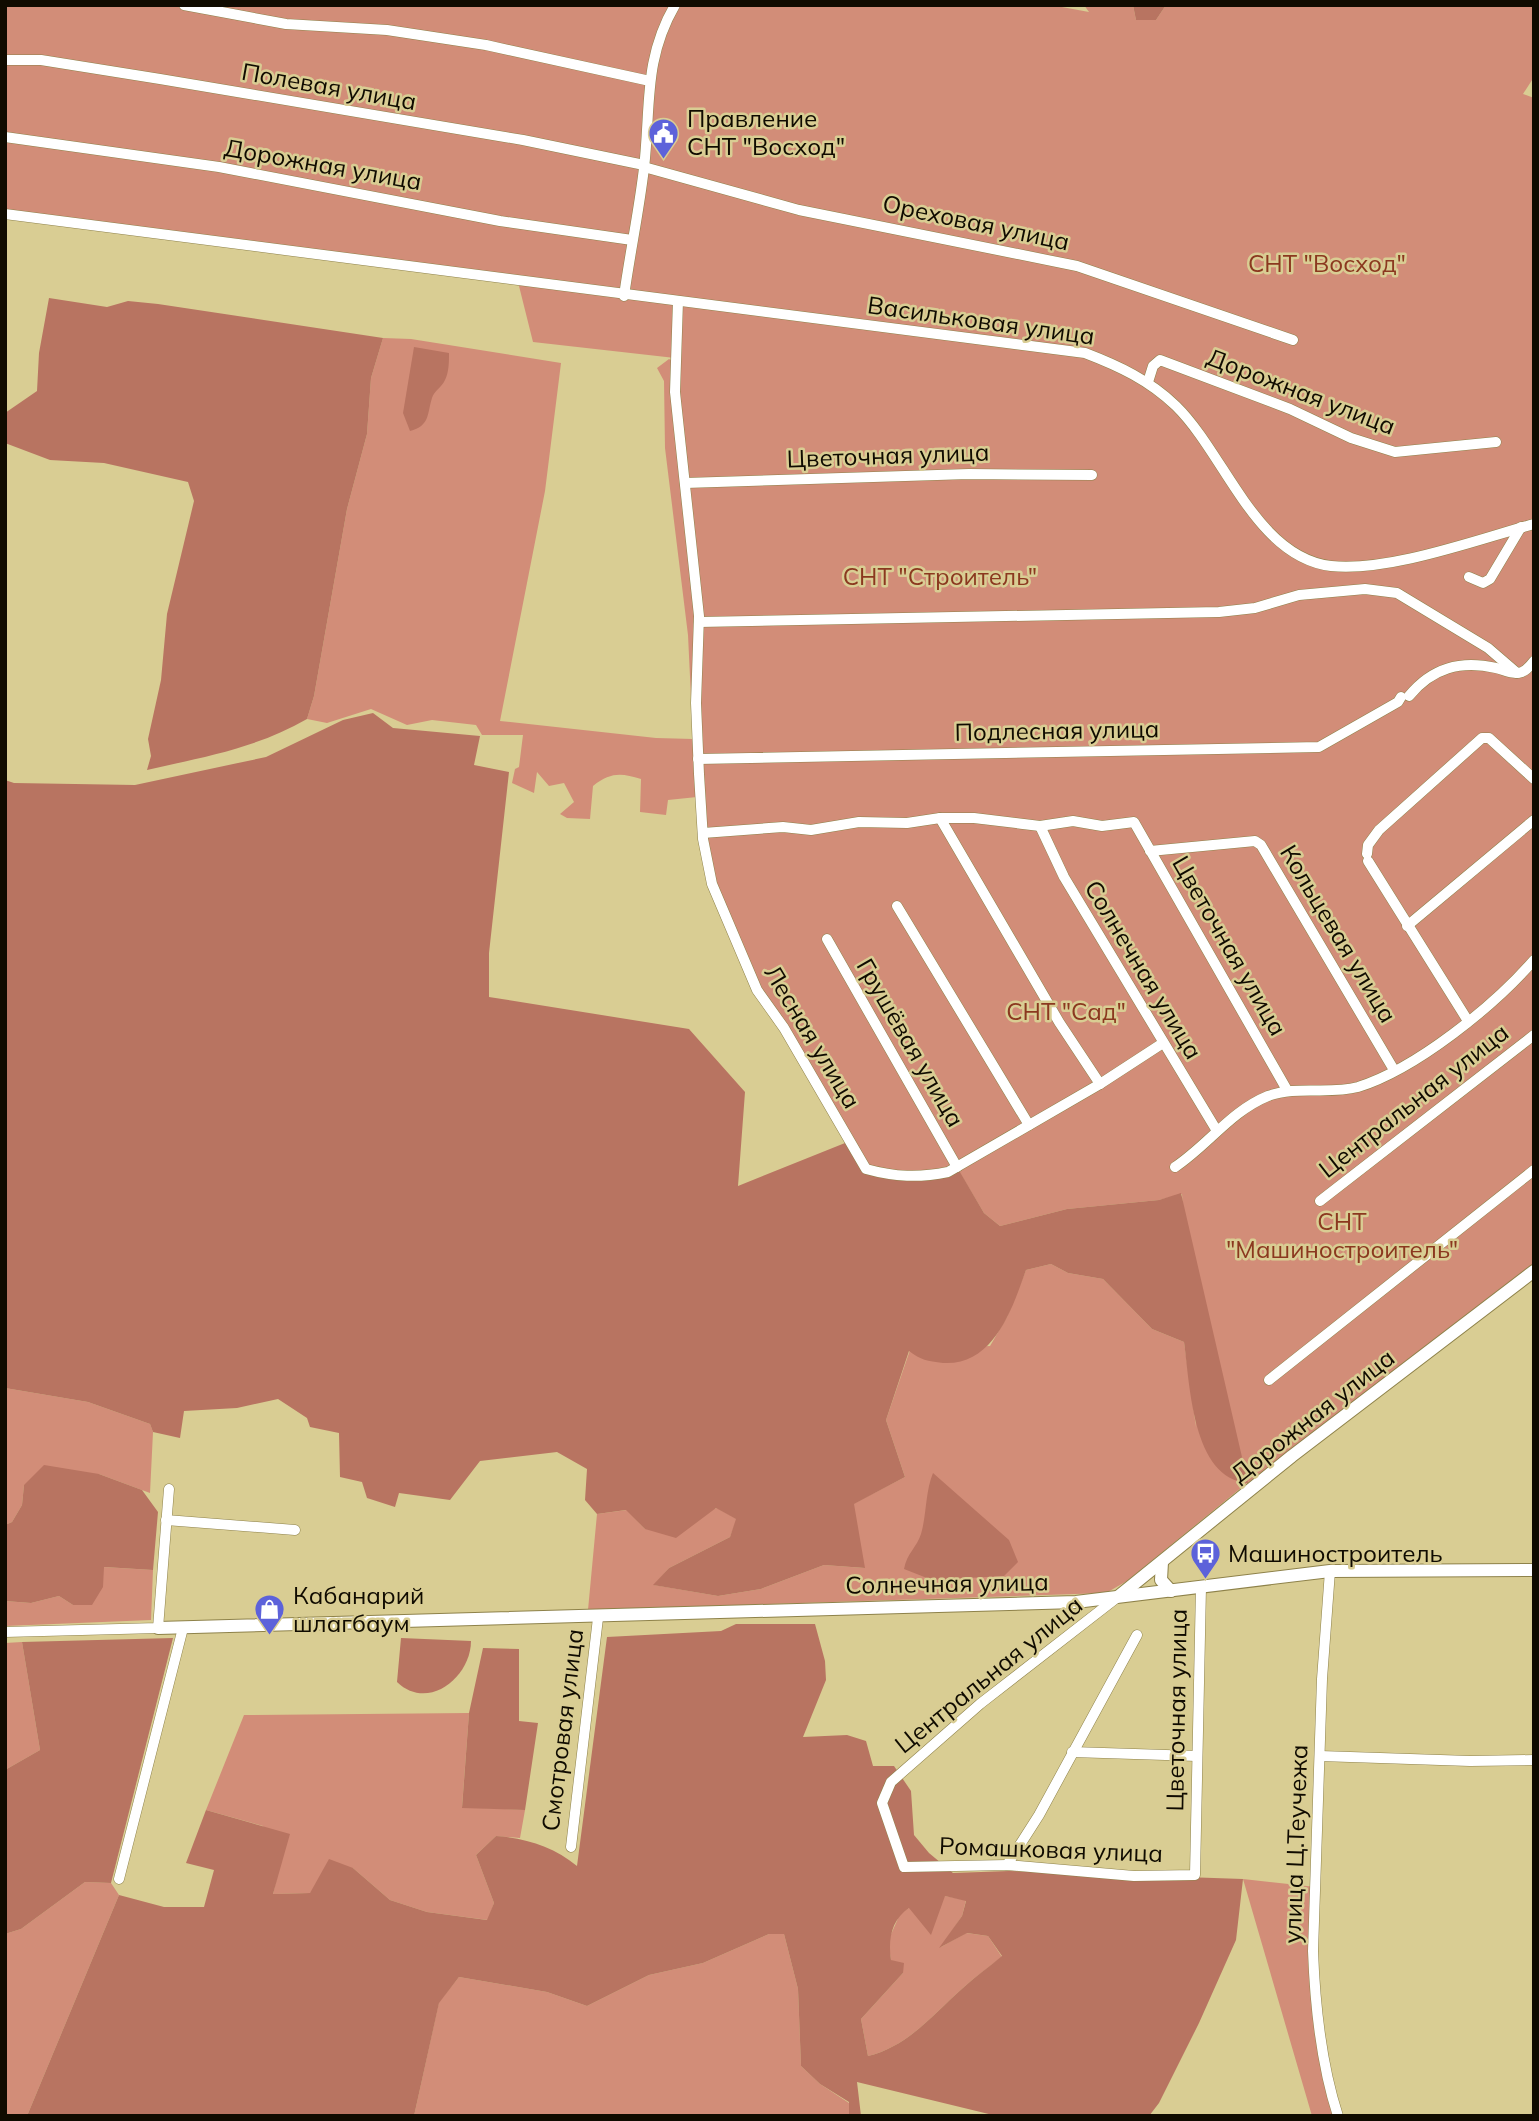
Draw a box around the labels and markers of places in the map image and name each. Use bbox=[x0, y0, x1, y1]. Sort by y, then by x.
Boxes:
place label: Правление СНТ "Восход" bbox=[687, 103, 845, 161]
public building icon: Правление СНТ "Восход" bbox=[647, 116, 681, 160]
bus stop icon: Машиностроитель bbox=[1188, 1537, 1222, 1581]
place label: Машиностроитель bbox=[1228, 1538, 1443, 1568]
place label: Кабанарий шлагбаум bbox=[293, 1580, 424, 1638]
shop icon: Кабанарий шлагбаум bbox=[253, 1593, 287, 1637]

